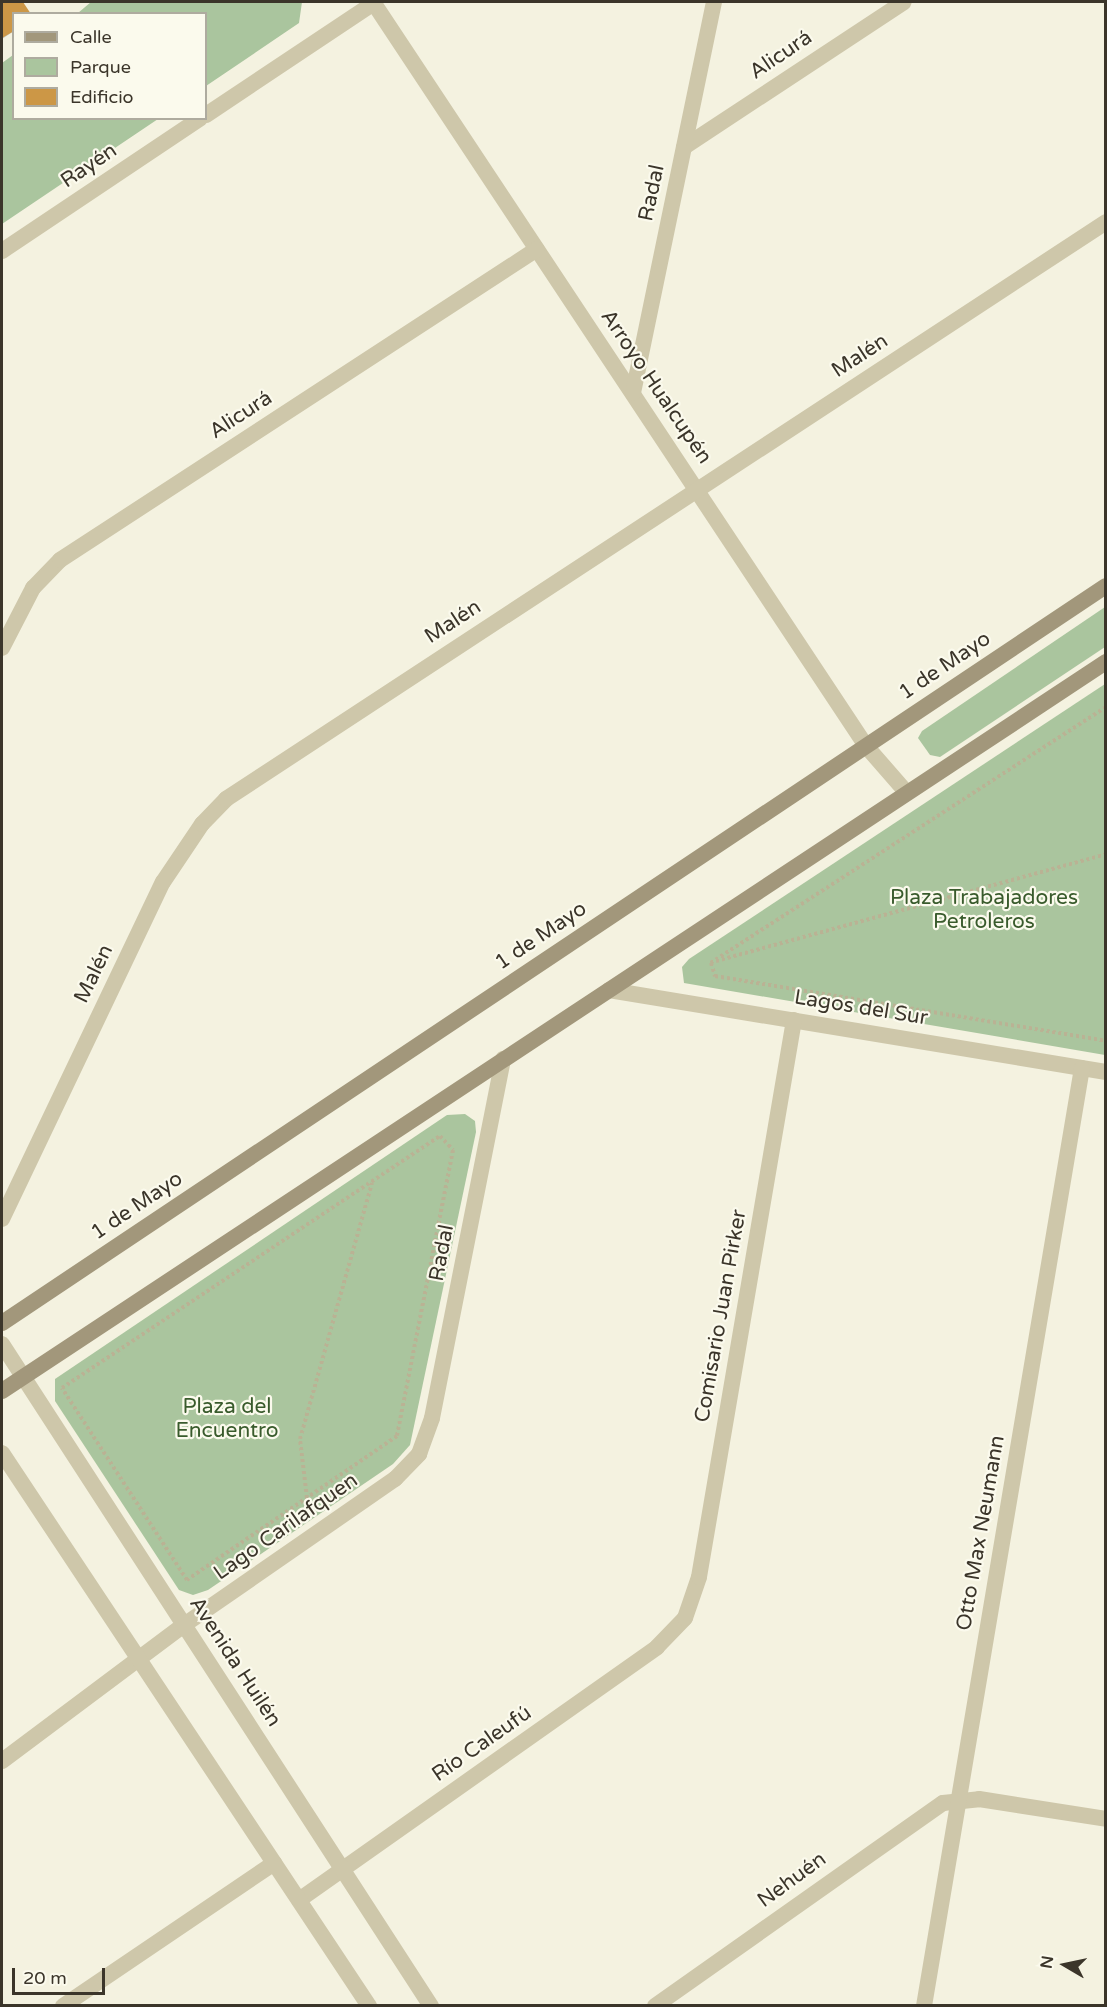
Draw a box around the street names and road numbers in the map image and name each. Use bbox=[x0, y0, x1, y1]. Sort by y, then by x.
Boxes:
street label: Alicurá bbox=[745, 25, 817, 85]
street label: Rayén bbox=[56, 138, 122, 194]
street label: Radal bbox=[634, 162, 670, 224]
street label: Arroyo Hualcupén bbox=[595, 305, 717, 469]
street label: Malén bbox=[827, 329, 893, 383]
street label: Alicurá bbox=[205, 385, 277, 445]
street label: Malén bbox=[420, 595, 486, 649]
street label: 1 de Mayo bbox=[894, 626, 996, 706]
street label: 1 de Mayo bbox=[490, 896, 592, 976]
street label: Malén bbox=[69, 941, 119, 1007]
street label: Lagos del Sur bbox=[792, 985, 930, 1031]
street label: 1 de Mayo bbox=[86, 1166, 188, 1246]
street label: Comisario Juan Pirker bbox=[690, 1207, 752, 1425]
street label: Radal bbox=[424, 1223, 460, 1283]
street label: Otto Max Neumann bbox=[951, 1433, 1011, 1633]
street label: Lago Carilafquen bbox=[209, 1468, 363, 1586]
street label: Avenida Huilén bbox=[184, 1592, 286, 1732]
street label: Río Caleufú bbox=[427, 1701, 537, 1787]
street label: Nehuén bbox=[753, 1847, 831, 1913]

